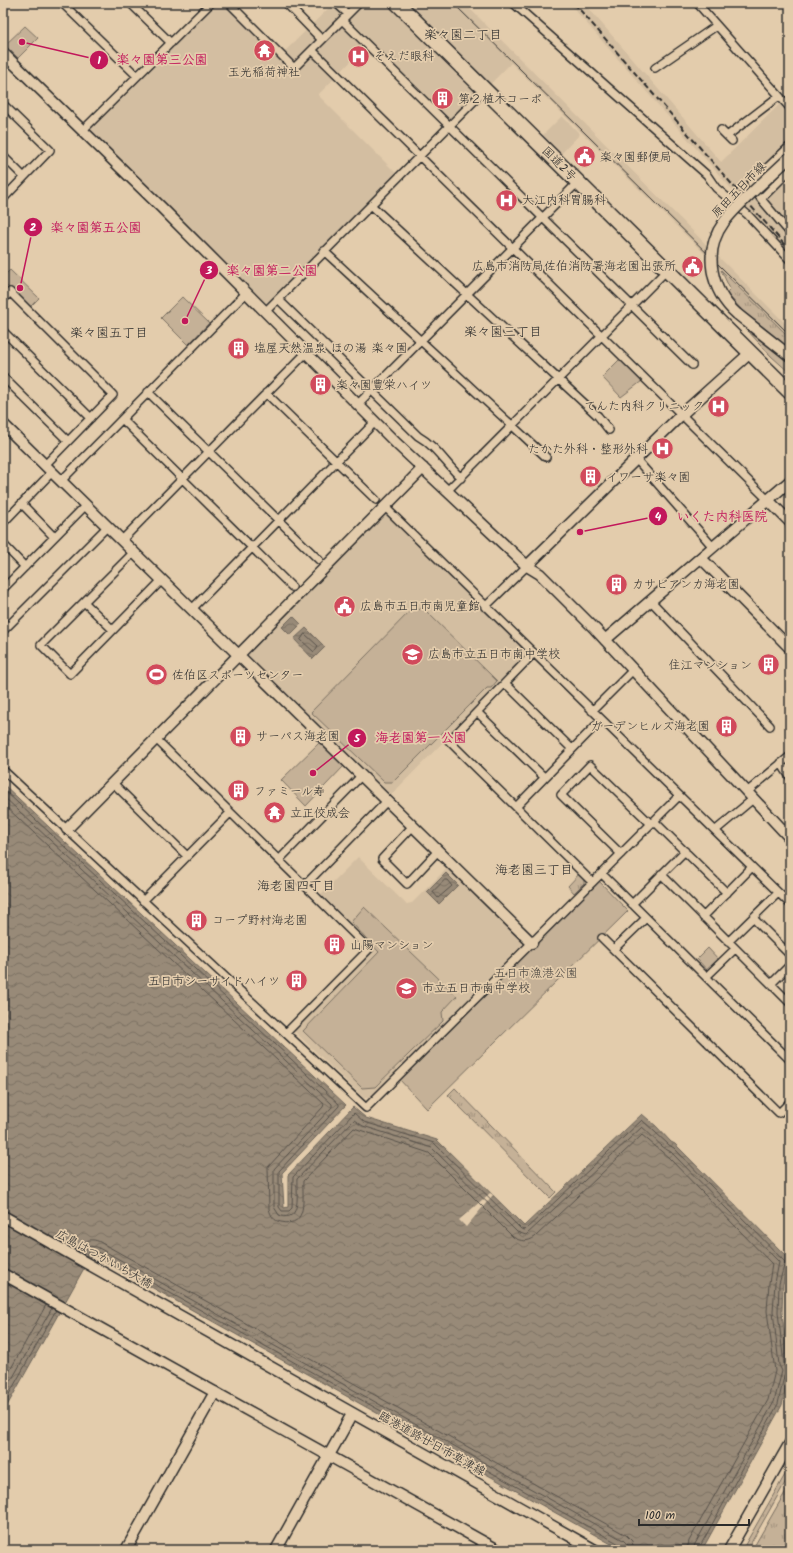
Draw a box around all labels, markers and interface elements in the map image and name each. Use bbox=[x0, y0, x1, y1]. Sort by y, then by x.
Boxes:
district label: 楽々園二丁目 bbox=[424, 25, 502, 46]
temple icon: 玉光稲荷神社 bbox=[251, 38, 277, 64]
hospital icon: そえだ眼科 bbox=[346, 43, 372, 69]
callout: 楽々園第三公園 bbox=[89, 47, 216, 72]
place label: そえだ眼科 bbox=[374, 47, 434, 66]
text: 楽々園第三公園 bbox=[116, 50, 208, 71]
text: 1 bbox=[97, 51, 101, 70]
place label: 玉光稲荷神社 bbox=[228, 63, 300, 82]
building icon: 第２植木コーポ bbox=[429, 86, 455, 112]
place label: 第２植木コーポ bbox=[458, 90, 542, 109]
street label: 国道2号 bbox=[537, 142, 581, 186]
public building icon: 楽々園郵便局 bbox=[572, 144, 598, 170]
place label: 楽々園郵便局 bbox=[600, 148, 672, 167]
street label: 原田五日市線 bbox=[707, 157, 771, 223]
hospital icon: 大江内科胃腸科 bbox=[493, 187, 519, 213]
place label: 大江内科胃腸科 bbox=[522, 191, 606, 210]
callout: 楽々園第五公園 bbox=[23, 215, 150, 240]
text: 2 bbox=[30, 218, 37, 237]
text: 楽々園第五公園 bbox=[50, 218, 142, 239]
public building icon: 広島市消防局佐伯消防署海老園出張所 bbox=[679, 253, 705, 279]
place label: 広島市消防局佐伯消防署海老園出張所 bbox=[472, 257, 676, 276]
callout: 楽々園第二公園 bbox=[199, 258, 326, 283]
text: 3 bbox=[205, 261, 213, 280]
text: 楽々園第二公園 bbox=[226, 261, 318, 282]
district label: 楽々園三丁目 bbox=[464, 322, 542, 343]
district label: 楽々園五丁目 bbox=[70, 323, 148, 344]
building icon: 塩屋天然温泉 ほの湯 楽々園 bbox=[226, 335, 252, 361]
place label: 塩屋天然温泉 ほの湯 楽々園 bbox=[254, 339, 408, 358]
building icon: 楽々園豊栄ハイツ bbox=[307, 372, 333, 398]
place label: 楽々園豊栄ハイツ bbox=[336, 376, 432, 395]
hospital icon: てんた内科クリニック bbox=[706, 393, 732, 419]
place label: てんた内科クリニック bbox=[584, 397, 704, 416]
hospital icon: たかた外科・整形外科 bbox=[650, 436, 676, 462]
place label: たかた外科・整形外科 bbox=[528, 440, 648, 459]
building icon: イワーサ楽々園 bbox=[577, 464, 603, 490]
place label: イワーサ楽々園 bbox=[606, 468, 690, 487]
callout: いくた内科医院 bbox=[648, 504, 775, 529]
text: 4 bbox=[655, 507, 662, 526]
text: いくた内科医院 bbox=[676, 507, 768, 528]
building icon: カサビアンカ海老園 bbox=[603, 571, 629, 597]
place label: カサビアンカ海老園 bbox=[632, 575, 740, 594]
public building icon: 広島市五日市南児童館 bbox=[331, 593, 357, 619]
place label: 広島市五日市南児童館 bbox=[360, 597, 480, 616]
school or university icon: 広島市立五日市南中学校 bbox=[400, 641, 426, 667]
place label: 広島市立五日市南中学校 bbox=[428, 645, 560, 664]
building icon: 住江マンション bbox=[755, 652, 781, 678]
place label: 住江マンション bbox=[668, 656, 752, 675]
sports icon: 佐伯区スポーツセンター bbox=[143, 662, 169, 688]
place label: 佐伯区スポーツセンター bbox=[172, 666, 303, 685]
building icon: ガーデンヒルズ海老園 bbox=[713, 713, 739, 739]
place label: ガーデンヒルズ海老園 bbox=[590, 717, 710, 736]
building icon: サーパス海老園 bbox=[228, 723, 254, 749]
callout: 海老園第一公園 bbox=[347, 725, 474, 750]
place label: サーパス海老園 bbox=[256, 727, 340, 746]
text: 海老園第一公園 bbox=[375, 728, 467, 749]
text: 5 bbox=[353, 729, 361, 748]
building icon: ファミール寿 bbox=[226, 778, 252, 804]
place label: ファミール寿 bbox=[254, 782, 325, 801]
temple icon: 立正佼成会 bbox=[261, 800, 287, 826]
place label: 立正佼成会 bbox=[290, 804, 350, 823]
district label: 海老園三丁目 bbox=[495, 860, 573, 881]
district label: 海老園四丁目 bbox=[257, 876, 335, 897]
building icon: コープ野村海老園 bbox=[184, 907, 210, 933]
place label: コープ野村海老園 bbox=[212, 911, 308, 930]
building icon: 山陽マンション bbox=[321, 932, 347, 958]
place label: 山陽マンション bbox=[350, 936, 434, 955]
park label: 五日市漁港公園 bbox=[494, 964, 578, 983]
building icon: 五日市シーサイドハイツ bbox=[283, 968, 309, 994]
place label: 五日市シーサイドハイツ bbox=[148, 972, 280, 991]
school or university icon: 市立五日市南中学校 bbox=[394, 975, 420, 1001]
place label: 市立五日市南中学校 bbox=[422, 979, 530, 998]
street label: 広島はつかいち大橋 bbox=[52, 1225, 156, 1293]
street label: 臨港道路廿日市草津線 bbox=[375, 1407, 489, 1481]
scale bar bbox=[639, 1501, 749, 1527]
text: 100 m bbox=[645, 1506, 676, 1525]

